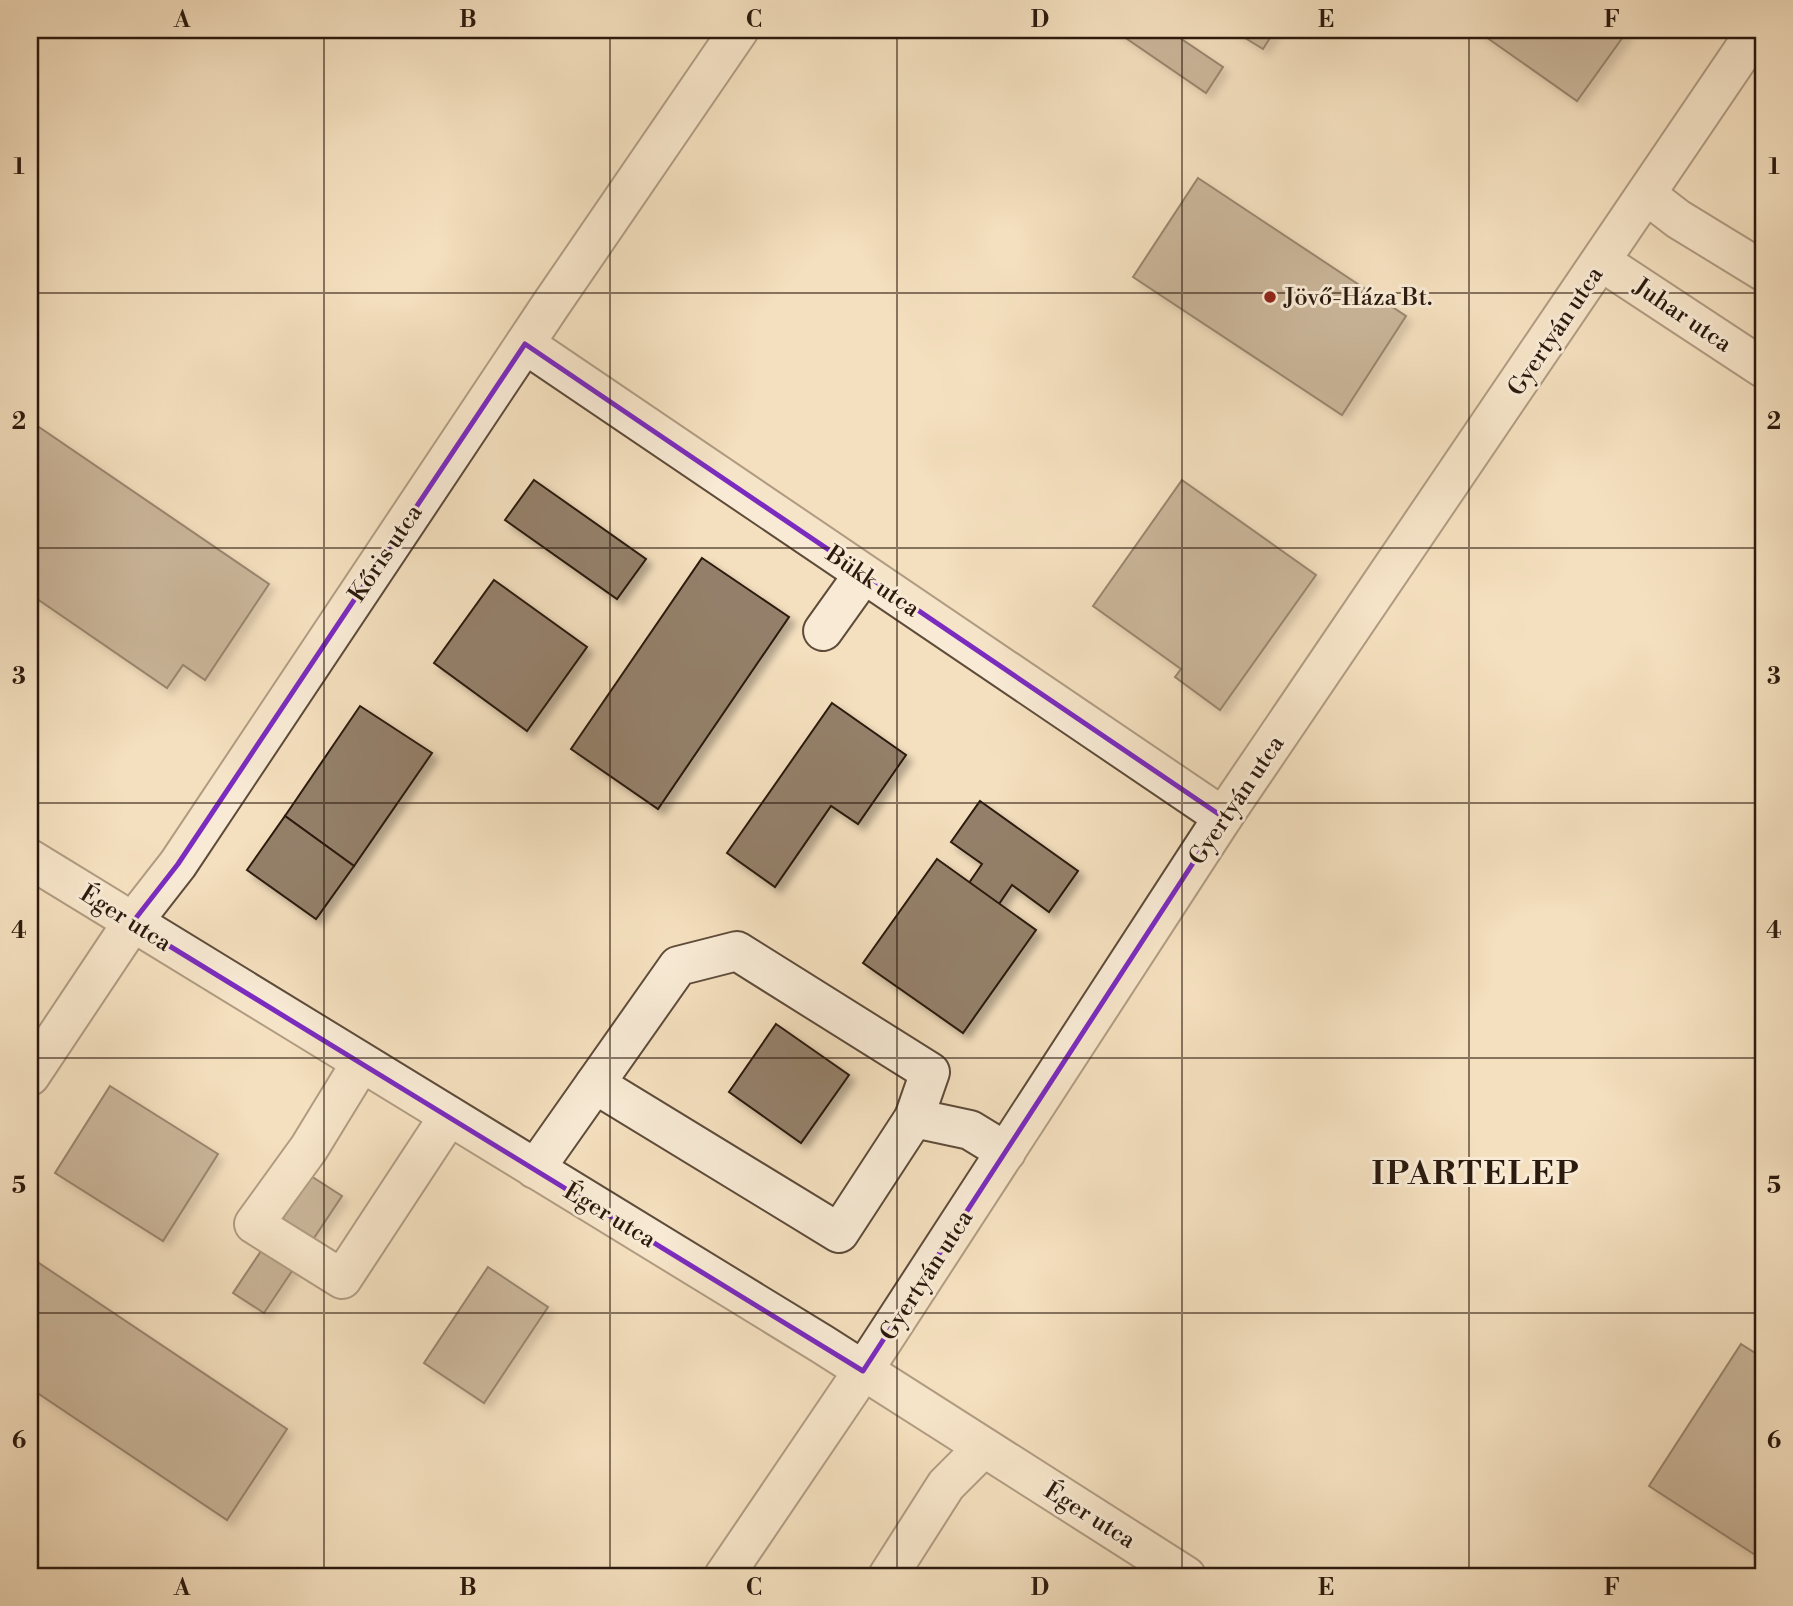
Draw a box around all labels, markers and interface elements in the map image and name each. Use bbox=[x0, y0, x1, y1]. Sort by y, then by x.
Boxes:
text: A bbox=[173, 6, 191, 34]
text: B bbox=[459, 6, 477, 34]
text: C bbox=[746, 6, 762, 34]
text: D bbox=[1031, 6, 1049, 34]
text: E bbox=[1318, 6, 1334, 34]
text: F bbox=[1604, 6, 1620, 34]
text: 1 bbox=[13, 153, 25, 181]
text: 1 bbox=[1768, 153, 1780, 181]
street label: Gyertyán utca bbox=[1502, 260, 1611, 402]
street label: Juhar utca bbox=[1627, 272, 1738, 360]
place label: Jövő-Háza Bt. bbox=[1283, 283, 1432, 313]
marker: Jövő-Háza Bt. bbox=[1262, 289, 1278, 305]
text: 2 bbox=[12, 408, 26, 436]
text: 2 bbox=[1767, 408, 1781, 436]
street label: Kőris utca bbox=[342, 498, 430, 608]
street label: Bükk utca bbox=[819, 539, 926, 625]
text: 3 bbox=[12, 663, 26, 691]
text: 3 bbox=[1767, 663, 1781, 691]
street label: Gyertyán utca bbox=[1183, 729, 1292, 871]
street label: Éger utca bbox=[74, 878, 178, 959]
text: 4 bbox=[11, 917, 27, 945]
text: 4 bbox=[1766, 917, 1782, 945]
district label: IPARTELEP bbox=[1372, 1154, 1580, 1194]
text: 5 bbox=[12, 1172, 26, 1200]
text: 5 bbox=[1767, 1172, 1781, 1200]
street label: Éger utca bbox=[558, 1176, 662, 1256]
street label: Gyertyán utca bbox=[873, 1204, 981, 1347]
text: 6 bbox=[12, 1427, 26, 1455]
text: 6 bbox=[1767, 1427, 1781, 1455]
street label: Éger utca bbox=[1038, 1475, 1142, 1556]
text: A bbox=[173, 1574, 191, 1602]
text: B bbox=[459, 1574, 477, 1602]
text: C bbox=[746, 1574, 762, 1602]
text: D bbox=[1031, 1574, 1049, 1602]
text: E bbox=[1318, 1574, 1334, 1602]
text: F bbox=[1604, 1574, 1620, 1602]

